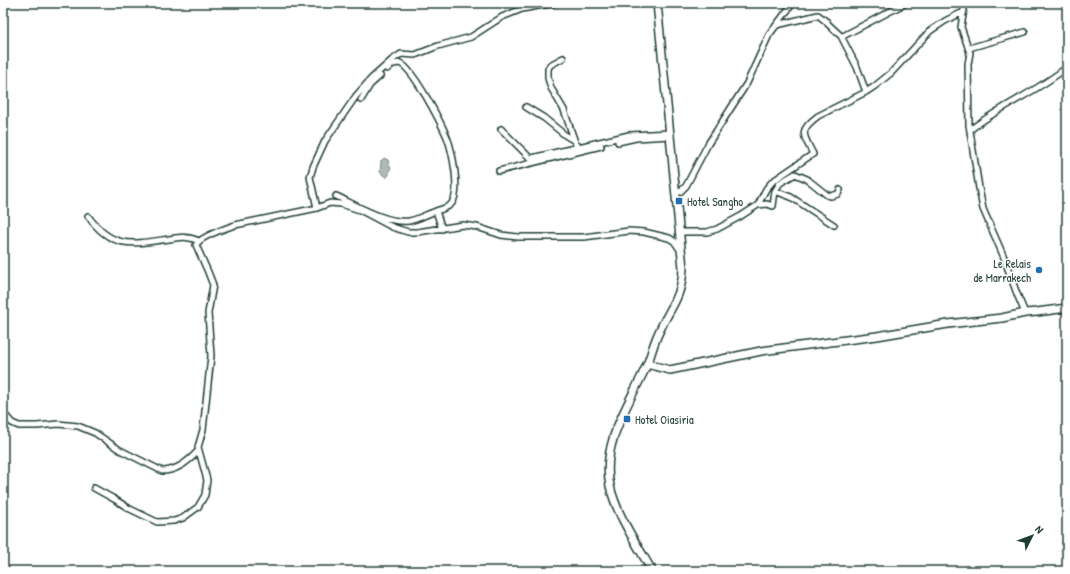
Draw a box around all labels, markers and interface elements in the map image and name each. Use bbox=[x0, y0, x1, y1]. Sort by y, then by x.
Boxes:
place label: Hotel Sangho bbox=[687, 193, 743, 210]
marker: Hotel Sangho bbox=[674, 196, 684, 206]
place label: Le Relais de Marrakech bbox=[974, 255, 1031, 286]
marker: Le Relais de Marrakech bbox=[1034, 265, 1044, 275]
place label: Hotel Oiasiria bbox=[635, 411, 694, 428]
marker: Hotel Oiasiria bbox=[622, 414, 632, 424]
north arrow bbox=[1012, 516, 1052, 556]
text: N bbox=[1032, 522, 1047, 536]

